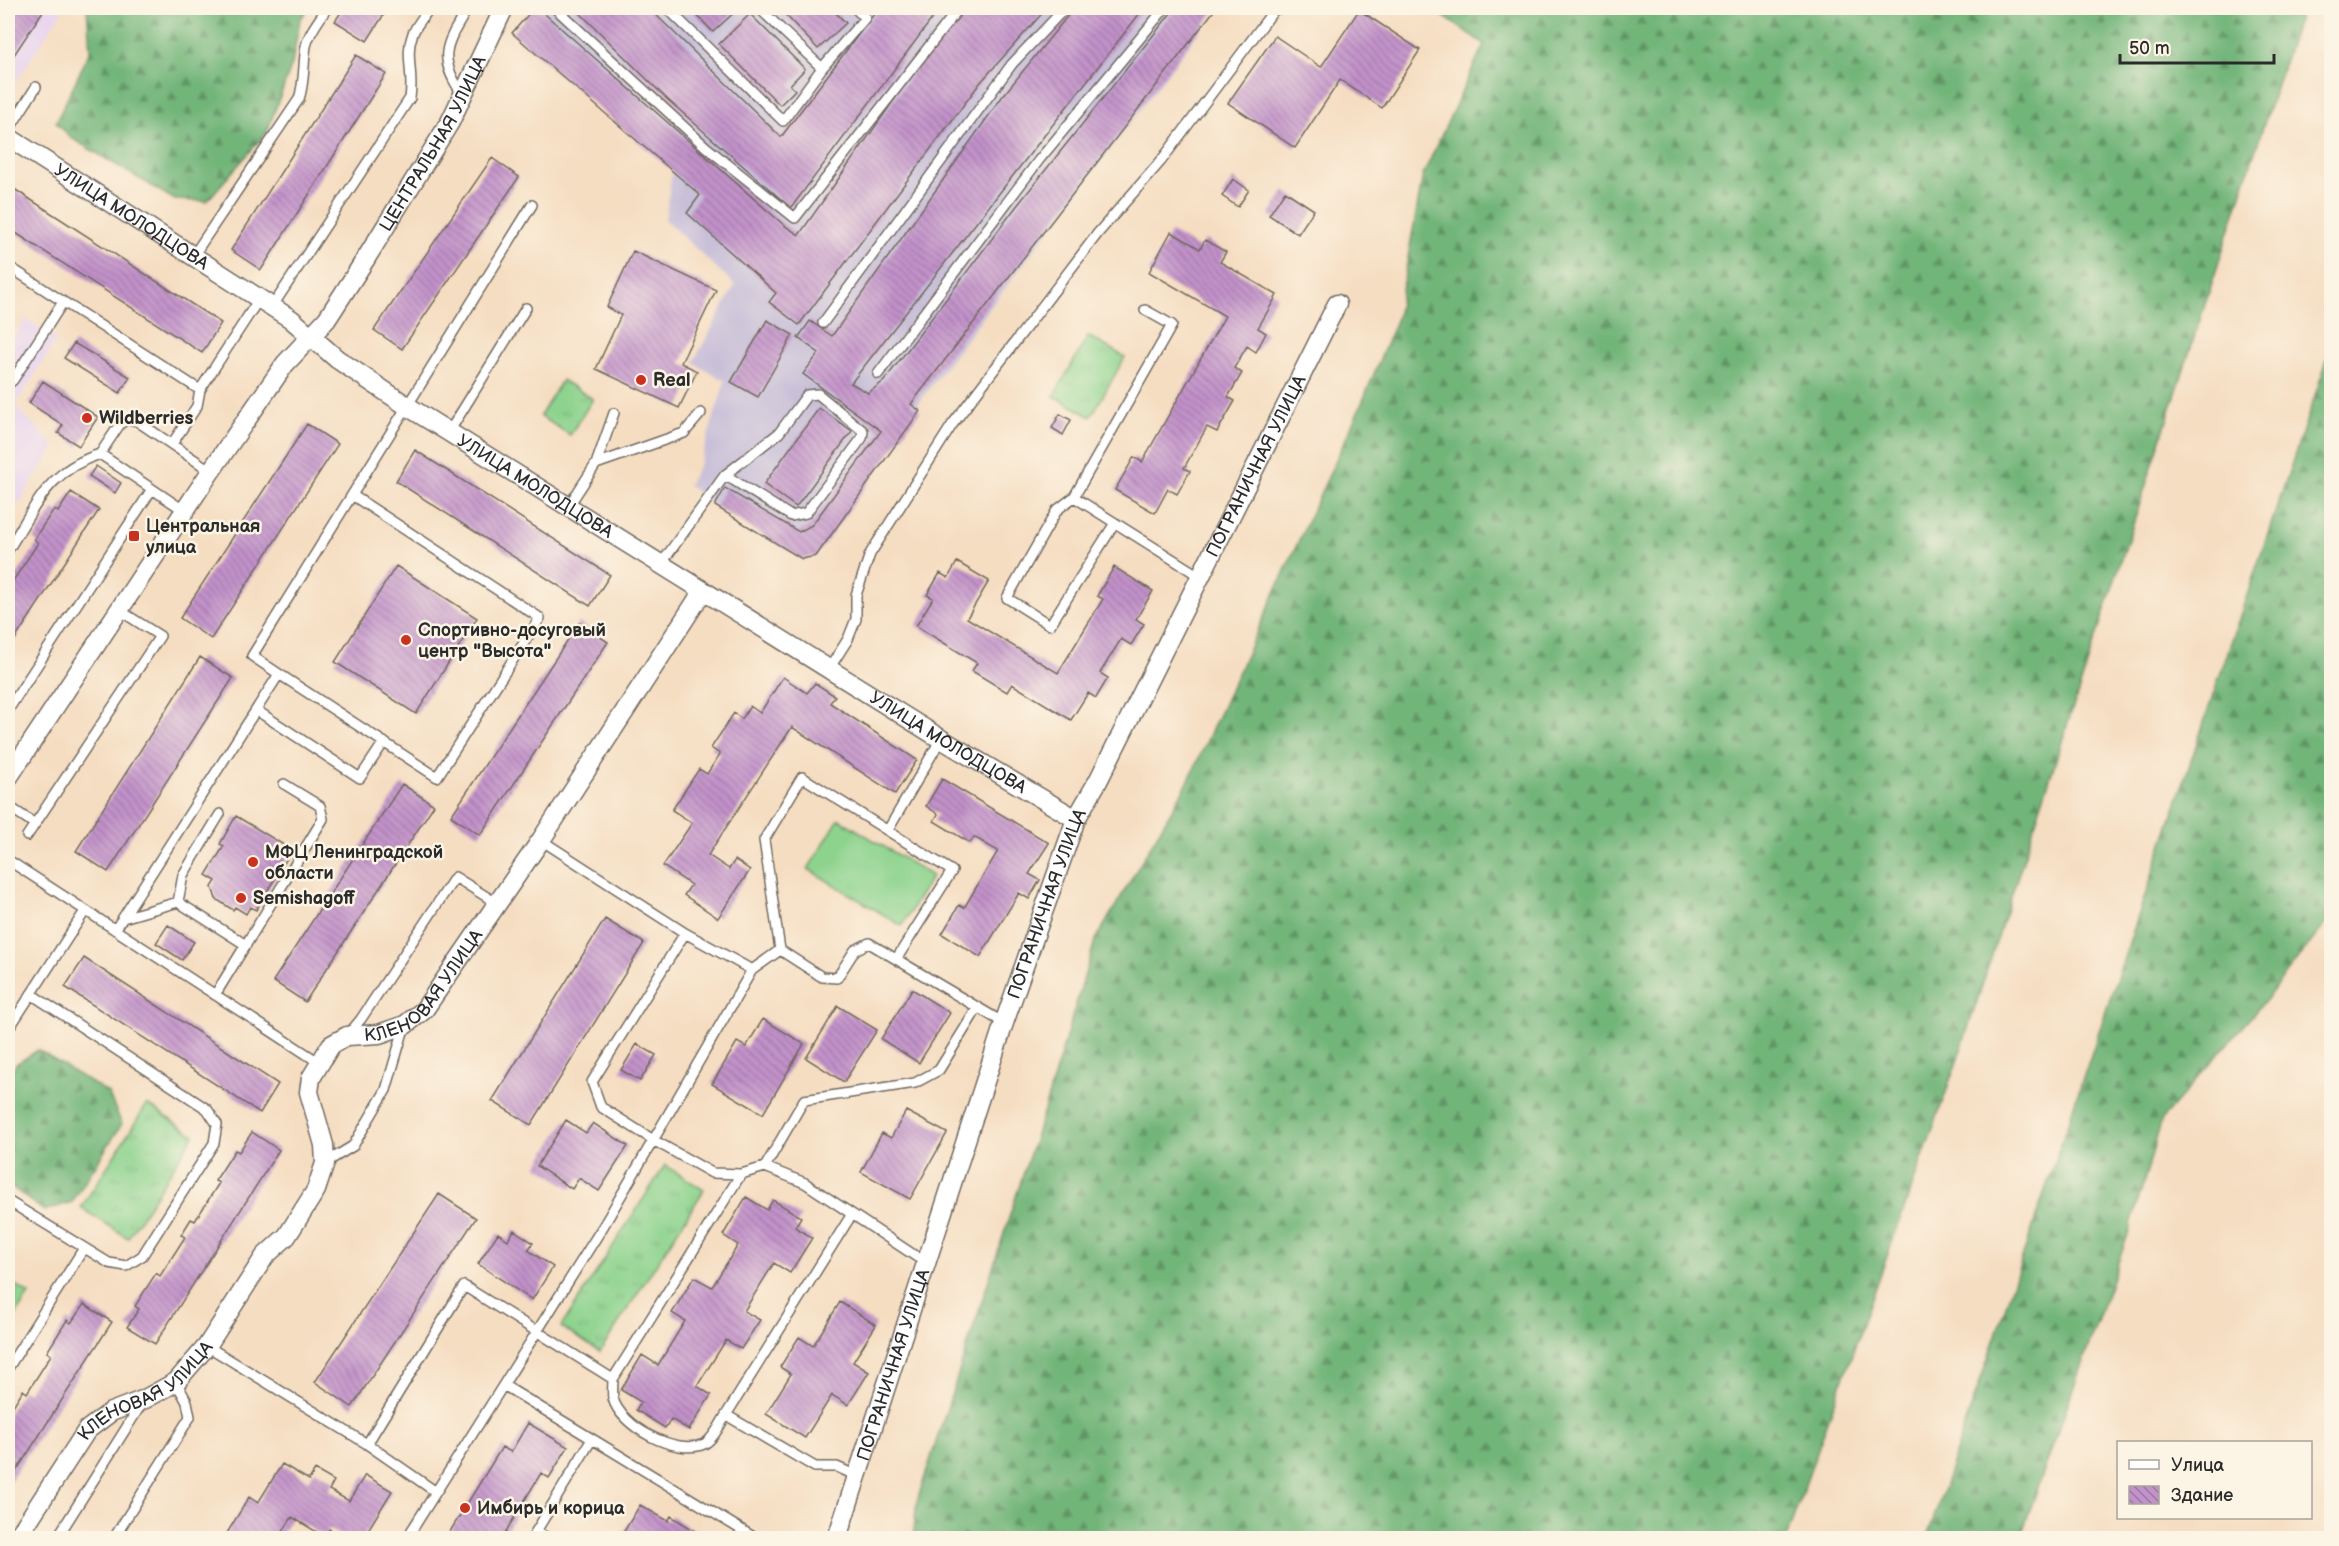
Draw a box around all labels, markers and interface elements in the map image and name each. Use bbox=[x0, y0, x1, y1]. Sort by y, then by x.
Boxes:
scale bar bbox=[2120, 27, 2274, 65]
text: 50 m bbox=[2129, 38, 2170, 59]
street label: ЦЕНТРАЛЬНАЯ УЛИЦА bbox=[375, 53, 491, 235]
street label: УЛИЦА МОЛОДЦОВА bbox=[50, 160, 213, 274]
place label: Real bbox=[653, 370, 691, 391]
street label: ПОГРАНИЧНАЯ УЛИЦА bbox=[1202, 372, 1311, 560]
marker: Real bbox=[634, 373, 648, 387]
place label: Wildberries bbox=[99, 408, 193, 429]
marker: Wildberries bbox=[80, 411, 94, 425]
street label: УЛИЦА МОЛОДЦОВА bbox=[453, 430, 617, 543]
place label: Центральная улица bbox=[146, 516, 260, 558]
marker: Центральная улица bbox=[127, 529, 141, 543]
place label: Спортивно-досуговый центр "Высота" bbox=[418, 620, 606, 662]
marker: Спортивно-досуговый центр "Высота" bbox=[399, 633, 413, 647]
street label: УЛИЦА МОЛОДЦОВА bbox=[866, 687, 1030, 798]
street label: ПОГРАНИЧНАЯ УЛИЦА bbox=[1003, 805, 1091, 1002]
place label: МФЦ Ленинградской области bbox=[265, 842, 443, 884]
marker: МФЦ Ленинградской области bbox=[246, 855, 260, 869]
place label: Semishagoff bbox=[253, 888, 355, 909]
marker: Semishagoff bbox=[234, 891, 248, 905]
street label: КЛЕНОВАЯ УЛИЦА bbox=[363, 926, 487, 1046]
street label: ПОГРАНИЧНАЯ УЛИЦА bbox=[853, 1266, 935, 1464]
street label: КЛЕНОВАЯ УЛИЦА bbox=[73, 1337, 217, 1444]
legend bbox=[2117, 1441, 2312, 1519]
text: Улица bbox=[2171, 1455, 2225, 1476]
text: Здание bbox=[2171, 1485, 2233, 1506]
place label: Имбирь и корица bbox=[477, 1498, 625, 1519]
marker: Имбирь и корица bbox=[458, 1501, 472, 1515]

